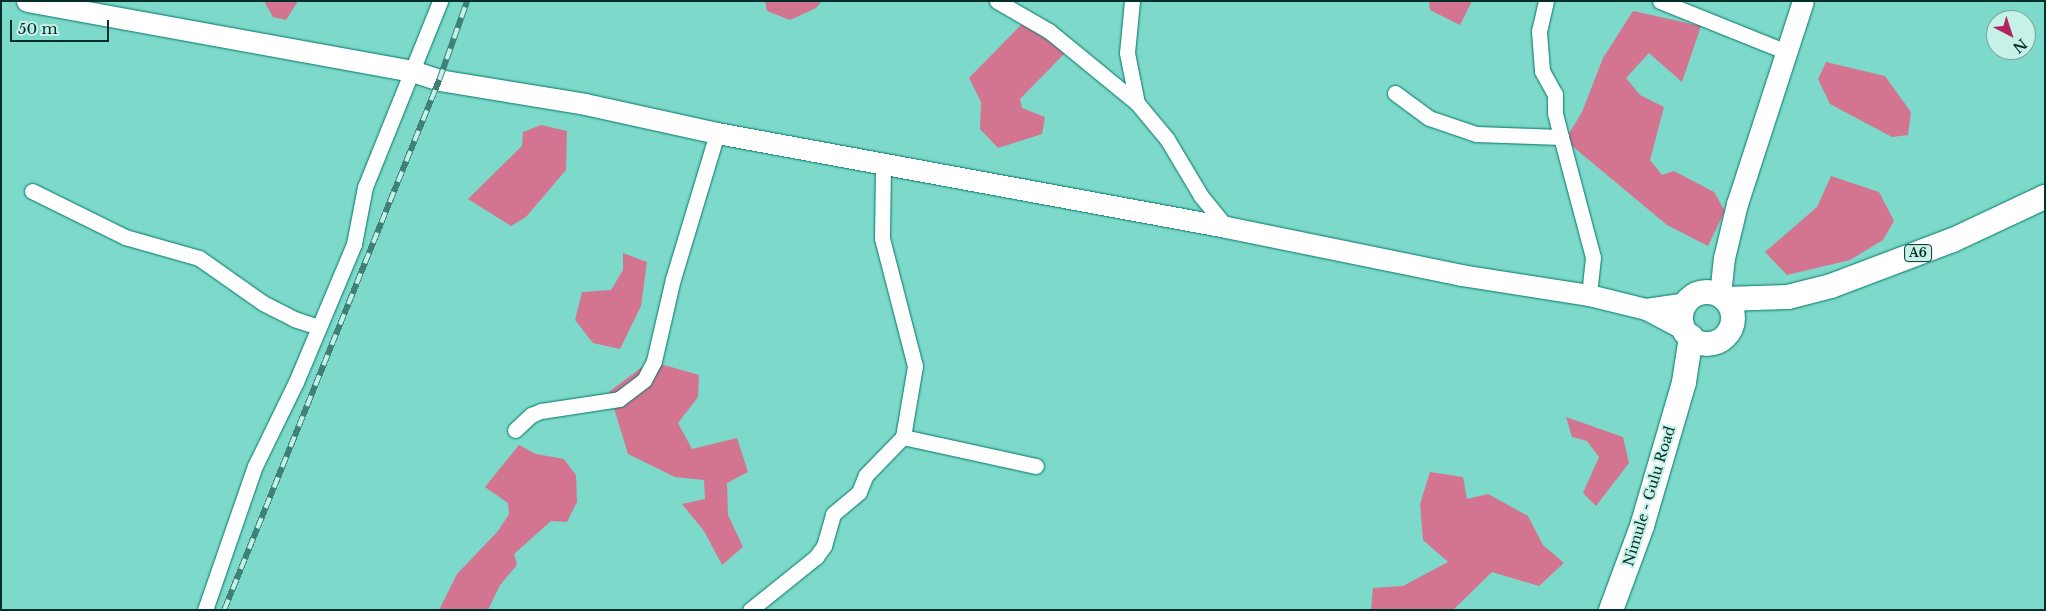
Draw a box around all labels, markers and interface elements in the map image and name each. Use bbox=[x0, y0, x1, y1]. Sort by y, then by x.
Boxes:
scale bar bbox=[12, 10, 111, 42]
north arrow bbox=[1986, 10, 2036, 60]
text: 50 m bbox=[18, 19, 58, 38]
text: N bbox=[2009, 35, 2031, 57]
road number: A6 bbox=[1903, 244, 1933, 262]
street label: Nimule - Gulu Road bbox=[1620, 424, 1678, 568]

